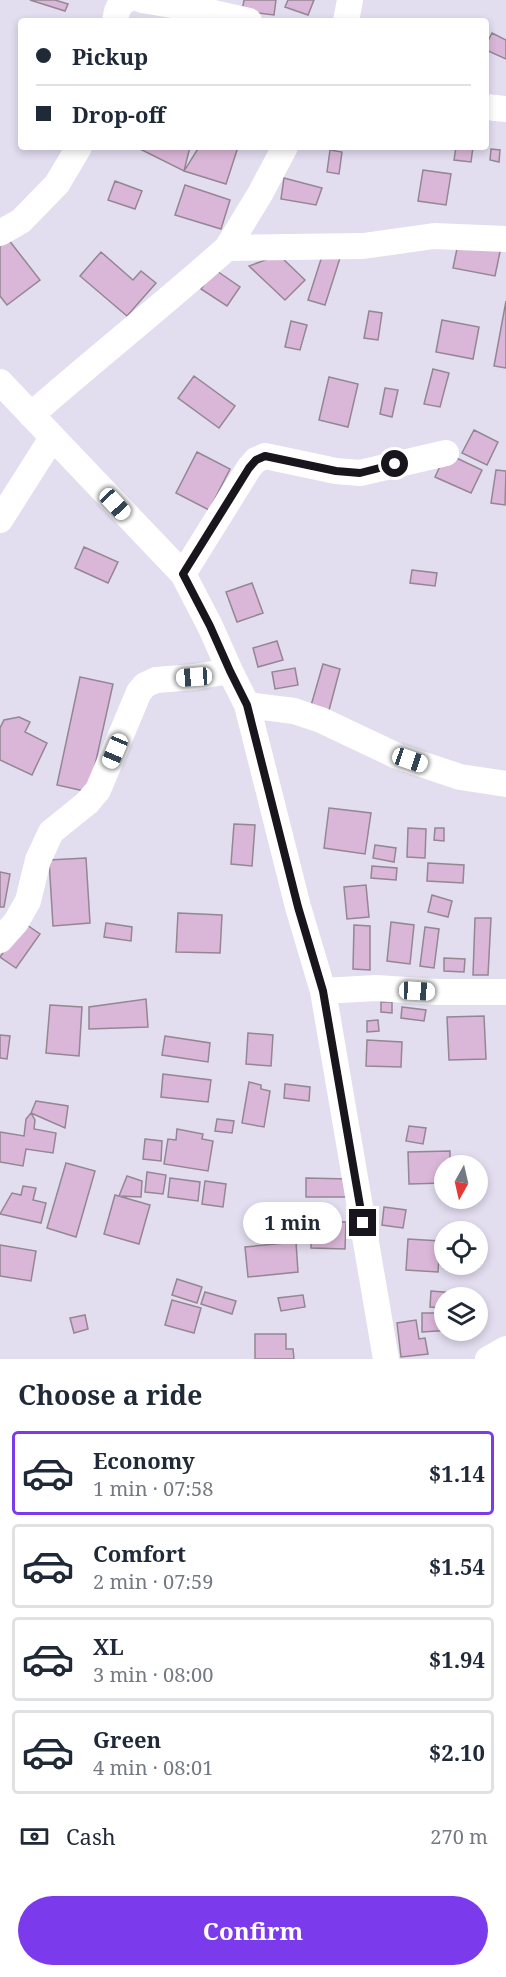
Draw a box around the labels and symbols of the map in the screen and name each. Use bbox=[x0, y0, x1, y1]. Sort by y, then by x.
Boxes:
route start bbox=[381, 450, 408, 477]
car bbox=[96, 485, 134, 523]
car bbox=[175, 667, 213, 687]
car bbox=[100, 731, 130, 771]
car bbox=[390, 746, 430, 774]
car bbox=[399, 981, 435, 1001]
north arrow bbox=[434, 1155, 488, 1209]
callout: 1 min bbox=[243, 1202, 342, 1244]
route end bbox=[349, 1209, 376, 1236]

